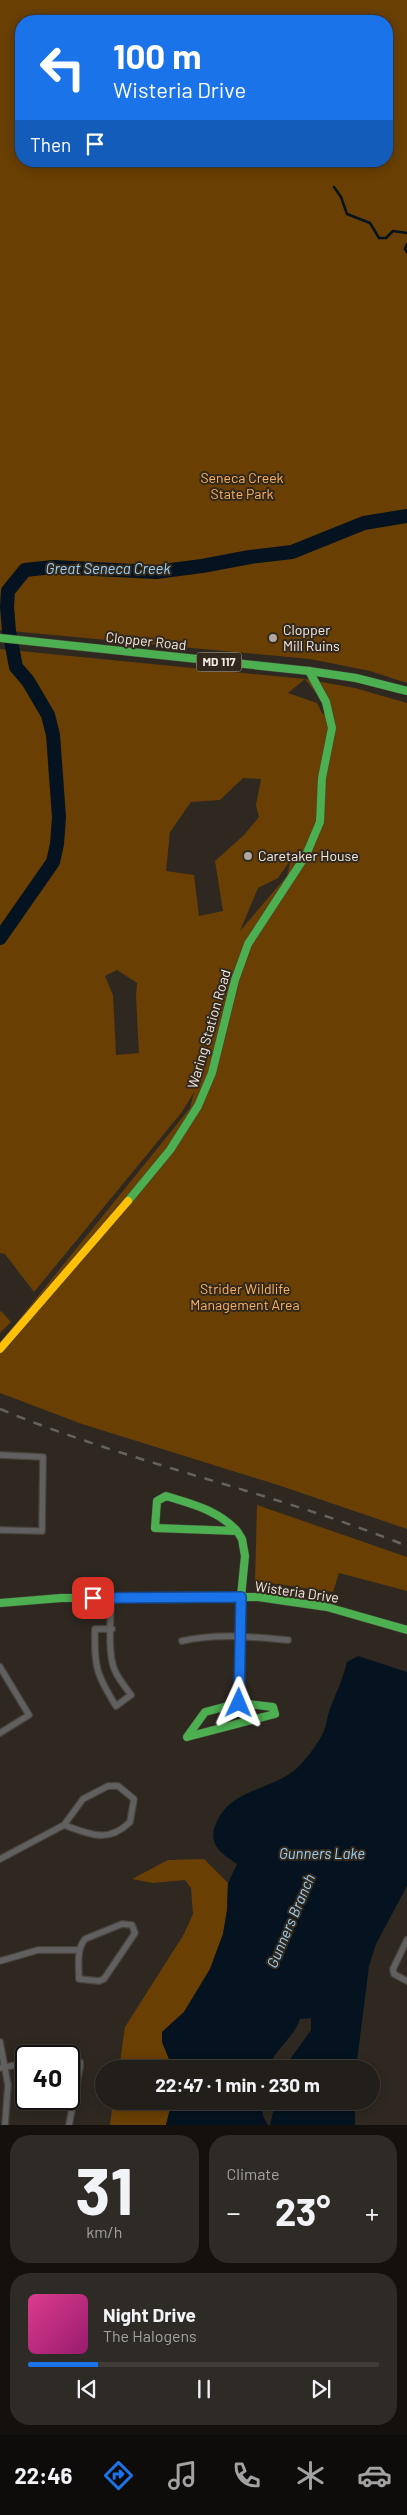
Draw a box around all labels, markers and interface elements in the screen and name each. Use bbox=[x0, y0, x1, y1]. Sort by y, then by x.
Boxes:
text: 100 m bbox=[113, 34, 202, 76]
icon: left bbox=[30, 35, 95, 100]
text: Wisteria Drive bbox=[113, 76, 246, 102]
icon: arrive bbox=[81, 130, 109, 158]
text: Then bbox=[30, 133, 71, 156]
park label: Seneca Creek State Park bbox=[200, 469, 284, 502]
water label: Great Seneca Creek bbox=[45, 559, 171, 577]
place label: Clopper Mill Ruins bbox=[283, 621, 340, 654]
street label: Clopper Road bbox=[105, 628, 187, 653]
marker: Clopper Mill Ruins bbox=[267, 632, 279, 644]
road number: MD 117 bbox=[196, 652, 242, 672]
place label: Caretaker House bbox=[258, 847, 359, 864]
marker: Caretaker House bbox=[242, 850, 254, 862]
street label: Waring Station Road bbox=[183, 967, 234, 1090]
park label: Strider Wildlife Management Area bbox=[190, 1280, 300, 1313]
pin bbox=[72, 1577, 114, 1619]
street label: Wisteria Drive bbox=[254, 1577, 340, 1606]
icon: arrive bbox=[79, 1584, 107, 1612]
position arrow bbox=[212, 1676, 264, 1728]
water label: Gunners Lake bbox=[279, 1844, 365, 1862]
water label: Gunners Branch bbox=[262, 1871, 318, 1970]
speed limit sign: 40 bbox=[15, 2045, 80, 2110]
text: 22:47 · 1 min · 230 m bbox=[155, 2073, 320, 2096]
text: 31 bbox=[75, 2150, 133, 2228]
text: Climate bbox=[227, 2164, 279, 2183]
text: 23° bbox=[275, 2188, 331, 2234]
text: − bbox=[227, 2195, 241, 2229]
text: + bbox=[365, 2195, 379, 2229]
text: km/h bbox=[86, 2222, 122, 2241]
text: Night Drive bbox=[103, 2303, 196, 2326]
text: The Halogens bbox=[103, 2326, 197, 2345]
icon: previous bbox=[73, 2375, 101, 2403]
icon: pause bbox=[190, 2375, 218, 2403]
icon: next bbox=[307, 2375, 335, 2403]
icon: directions bbox=[101, 2458, 136, 2493]
icon: music bbox=[165, 2458, 200, 2493]
icon: phone bbox=[229, 2458, 264, 2493]
icon: climate bbox=[293, 2458, 328, 2493]
icon: car bbox=[357, 2458, 392, 2493]
text: 22:46 bbox=[15, 2462, 72, 2488]

